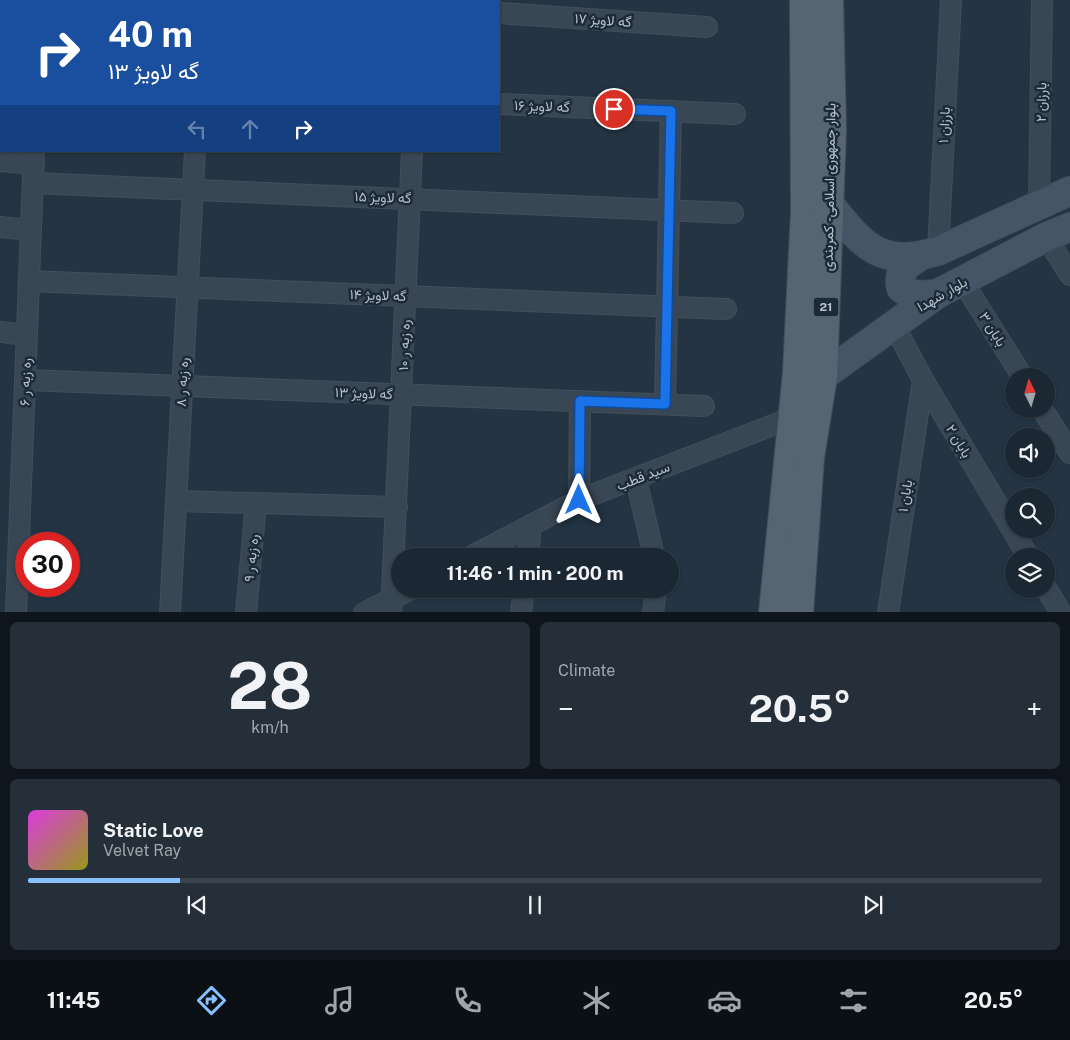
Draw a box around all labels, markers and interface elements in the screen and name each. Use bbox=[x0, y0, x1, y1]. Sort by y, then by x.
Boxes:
street label: گه لاویژ ۱۷ bbox=[574, 10, 632, 31]
text: 40 m bbox=[108, 14, 193, 55]
icon: right bbox=[25, 20, 90, 85]
text: گه لاویژ ۱۳ bbox=[108, 58, 199, 84]
street label: بارزان ۲ bbox=[1033, 82, 1050, 122]
pin bbox=[593, 88, 635, 130]
icon: arrive bbox=[600, 95, 628, 123]
street label: ۱۶ گه لاویژ bbox=[514, 97, 570, 116]
street label: بلوار جمهوری اسلامی - کمربندی bbox=[820, 103, 839, 271]
street label: بارزان ۱ bbox=[935, 106, 954, 144]
icon: left bbox=[183, 115, 211, 143]
icon: ahead bbox=[236, 115, 264, 143]
icon: right bbox=[289, 115, 317, 143]
street label: گه لاویژ ۱۵ bbox=[354, 188, 412, 207]
street label: بلوار شهدا bbox=[914, 273, 970, 316]
street label: گه لاویژ ۱۴ bbox=[349, 286, 407, 305]
road number: 21 bbox=[814, 298, 838, 316]
street label: بابان ۳ bbox=[975, 309, 1010, 350]
street label: ره زبه ر ۱۰ bbox=[395, 319, 414, 371]
street label: ۸ ره زبه ر bbox=[173, 357, 192, 407]
street label: ره زبه ر ۶ bbox=[16, 358, 35, 406]
north arrow bbox=[1005, 368, 1055, 418]
map controls bbox=[1005, 368, 1055, 598]
street label: گه لاویژ ۱۳ bbox=[335, 384, 393, 403]
street label: بابان ۲ bbox=[942, 422, 975, 461]
button: sound bbox=[1005, 428, 1055, 478]
street label: سید قطب bbox=[614, 459, 672, 494]
position arrow bbox=[552, 473, 604, 525]
street label: بابان ۱ bbox=[895, 479, 916, 513]
button: search bbox=[1005, 488, 1055, 538]
speed limit sign: 30 bbox=[15, 532, 80, 597]
street label: ره زبه ر ۹ bbox=[241, 533, 262, 583]
button: layers bbox=[1005, 548, 1055, 598]
text: 11:46 · 1 min · 200 m bbox=[447, 562, 623, 584]
text: 28 bbox=[228, 647, 312, 724]
text: Climate bbox=[558, 661, 615, 680]
text: 20.5° bbox=[749, 686, 851, 731]
text: − bbox=[558, 692, 574, 725]
text: + bbox=[1026, 692, 1042, 725]
text: km/h bbox=[251, 718, 289, 737]
text: Static Love bbox=[103, 819, 204, 841]
text: Velvet Ray bbox=[103, 841, 181, 860]
icon: previous bbox=[183, 891, 211, 919]
icon: pause bbox=[521, 891, 549, 919]
icon: next bbox=[859, 891, 887, 919]
icon: directions bbox=[194, 983, 229, 1018]
icon: music bbox=[322, 983, 357, 1018]
icon: phone bbox=[450, 983, 485, 1018]
icon: climate bbox=[579, 983, 614, 1018]
icon: car bbox=[707, 983, 742, 1018]
icon: filters bbox=[836, 983, 871, 1018]
text: 11:45 bbox=[47, 987, 100, 1013]
text: 20.5° bbox=[964, 987, 1023, 1013]

